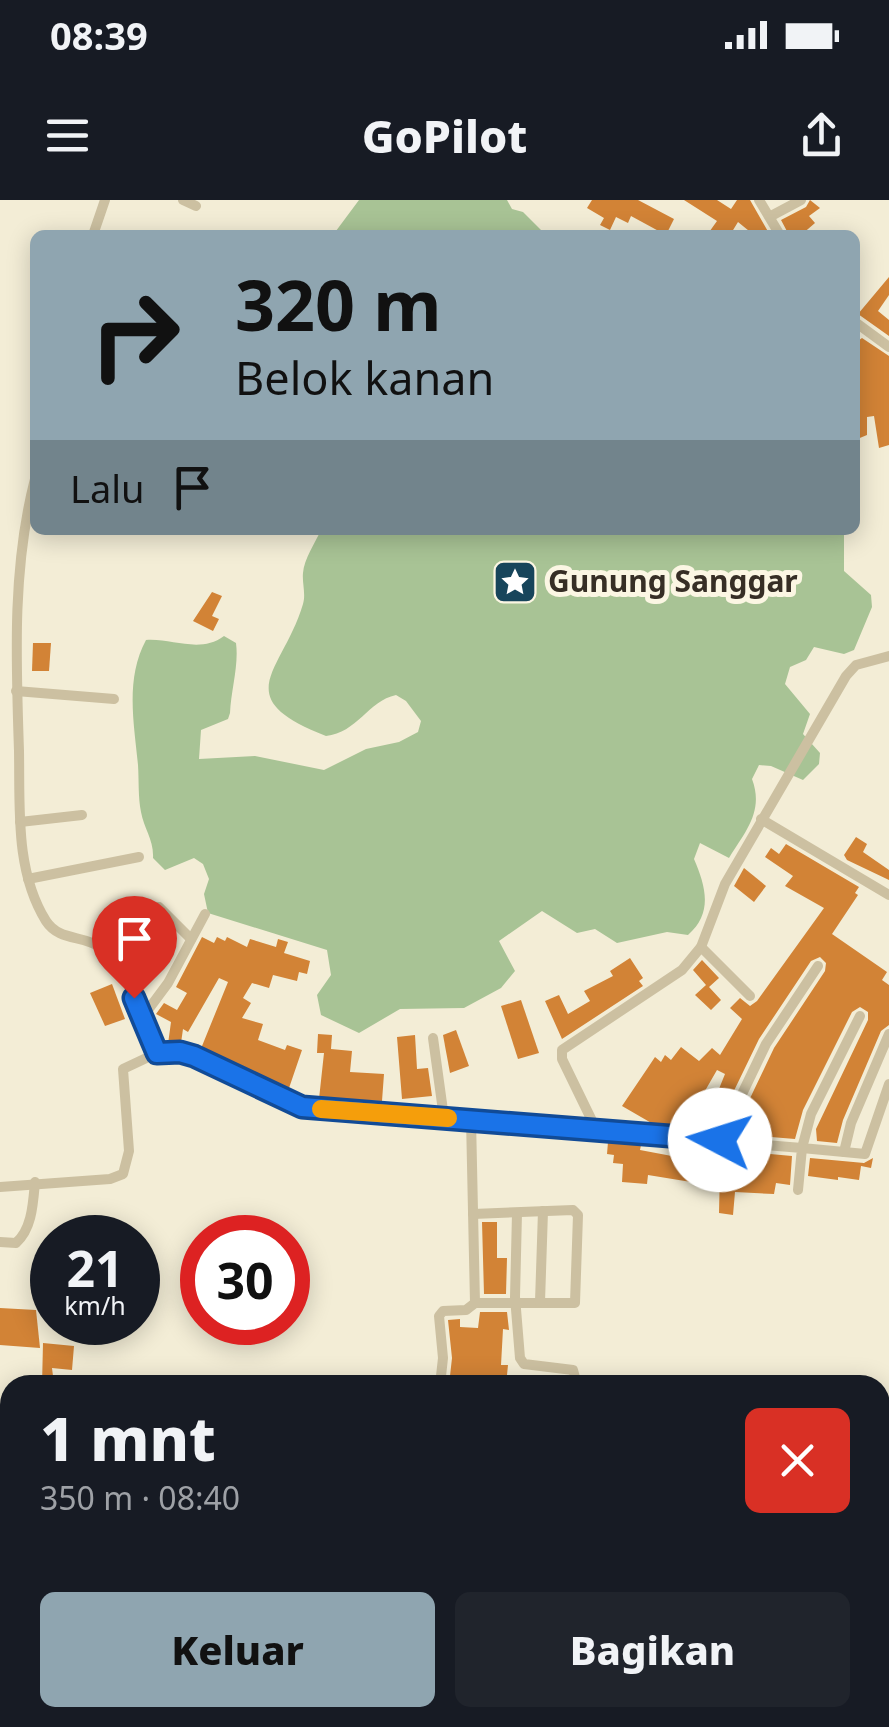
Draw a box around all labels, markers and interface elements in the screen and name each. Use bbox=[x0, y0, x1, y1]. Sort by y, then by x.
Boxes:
text: 08:39 bbox=[50, 9, 148, 61]
text: GoPilot bbox=[362, 105, 527, 166]
icon: menu bbox=[40, 108, 95, 163]
icon: share bbox=[794, 108, 849, 163]
text: 320 m bbox=[235, 256, 442, 352]
icon: right bbox=[70, 270, 200, 400]
text: Belok kanan bbox=[235, 347, 494, 408]
icon: arrive bbox=[165, 460, 220, 515]
text: Lalu bbox=[70, 462, 145, 514]
place icon: Gunung Sanggar bbox=[492, 559, 538, 605]
place label: Gunung Sanggar bbox=[548, 560, 798, 601]
pin bbox=[92, 896, 177, 999]
icon: arrive bbox=[107, 911, 162, 966]
position arrow bbox=[668, 1088, 772, 1192]
speed limit sign: 30 bbox=[180, 1215, 310, 1345]
text: 21 bbox=[66, 1234, 124, 1302]
text: km/h bbox=[64, 1288, 126, 1322]
text: 1 mnt bbox=[40, 1397, 216, 1479]
button: close bbox=[745, 1408, 850, 1513]
text: 350 m · 08:40 bbox=[40, 1476, 240, 1519]
button: Keluar bbox=[40, 1592, 435, 1707]
button: Bagikan bbox=[455, 1592, 850, 1707]

